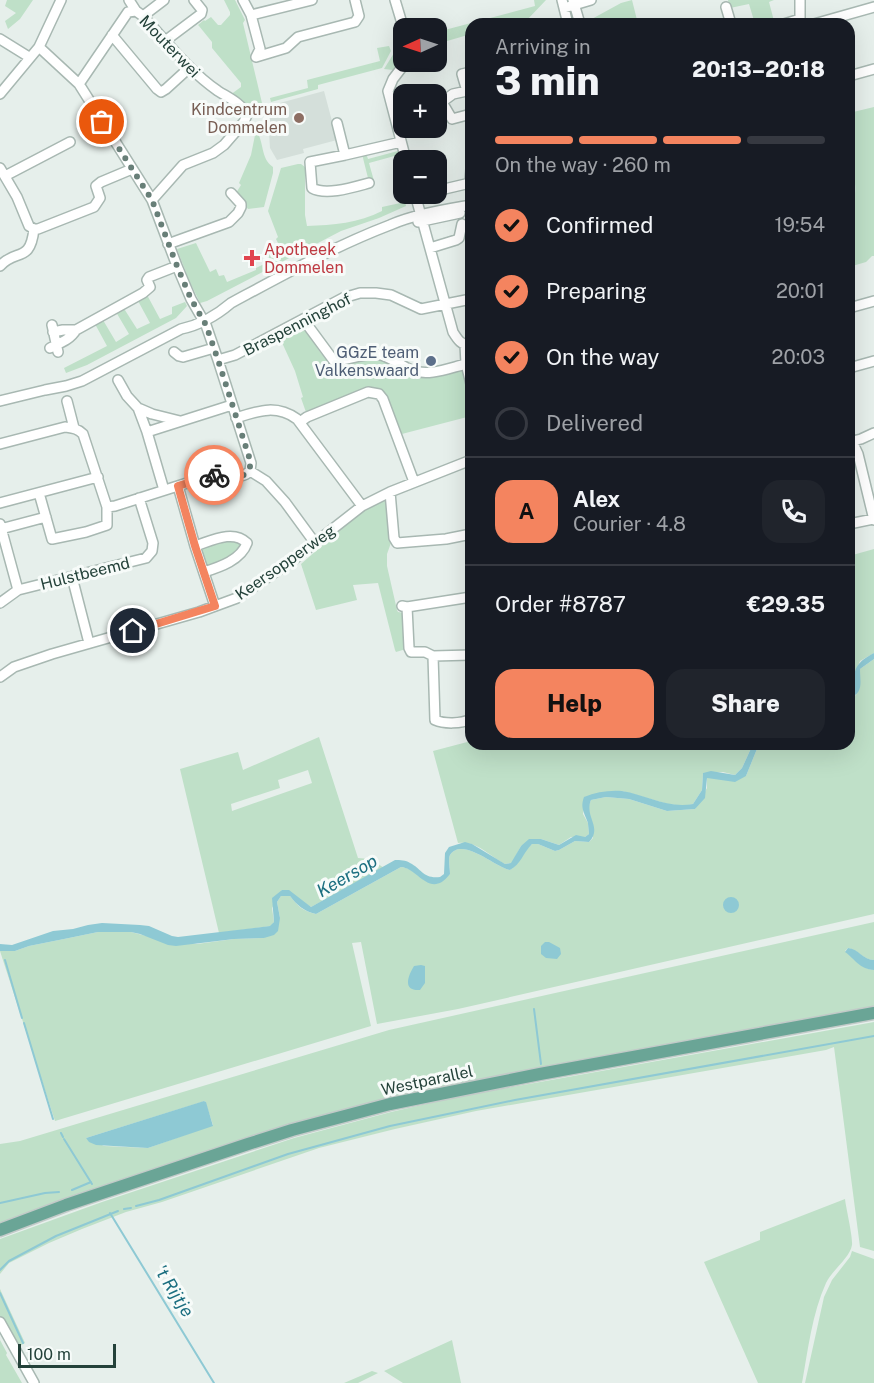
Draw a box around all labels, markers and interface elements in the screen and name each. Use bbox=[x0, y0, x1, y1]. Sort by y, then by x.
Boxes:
street label: Mouterwei bbox=[135, 11, 204, 81]
north arrow bbox=[393, 18, 447, 72]
map controls bbox=[393, 18, 447, 204]
text: Arriving in bbox=[495, 35, 590, 59]
text: 20:13–20:18 bbox=[692, 56, 825, 82]
text: 3 min bbox=[495, 58, 600, 104]
button: + bbox=[393, 84, 447, 138]
pin bbox=[76, 96, 127, 147]
place label: Kindcentrum Dommelen bbox=[191, 100, 287, 137]
icon: bag bbox=[85, 105, 118, 138]
marker: Kindcentrum Dommelen bbox=[292, 111, 306, 125]
button: − bbox=[393, 150, 447, 204]
text: On the way · 260 m bbox=[495, 153, 671, 177]
icon: check bbox=[495, 209, 528, 242]
text: Confirmed bbox=[546, 212, 653, 238]
text: 19:54 bbox=[774, 213, 825, 237]
place label: Apotheek Dommelen bbox=[264, 240, 344, 277]
marker: Apotheek Dommelen bbox=[245, 251, 259, 265]
icon: check bbox=[495, 275, 528, 308]
text: Preparing bbox=[546, 278, 647, 304]
text: 20:01 bbox=[776, 279, 825, 303]
street label: Braspenninghof bbox=[240, 289, 354, 360]
icon: check bbox=[495, 341, 528, 374]
place label: GGzE team Valkenswaard bbox=[315, 343, 419, 380]
text: On the way bbox=[546, 344, 659, 370]
text: 20:03 bbox=[772, 345, 825, 369]
marker: GGzE team Valkenswaard bbox=[424, 354, 438, 368]
text: Delivered bbox=[546, 410, 643, 436]
courier bbox=[184, 445, 244, 505]
icon: bike bbox=[198, 459, 231, 492]
button: phone bbox=[762, 480, 825, 543]
text: Alex bbox=[573, 486, 620, 512]
text: A bbox=[519, 498, 534, 524]
text: Courier · 4.8 bbox=[573, 512, 686, 536]
street label: Keersopperweg bbox=[232, 521, 339, 604]
street label: Hulstbeemd bbox=[38, 553, 132, 594]
text: Order #8787 bbox=[495, 591, 626, 617]
text: €29.35 bbox=[747, 591, 825, 617]
pin bbox=[107, 605, 158, 656]
icon: home bbox=[116, 614, 149, 647]
button: Help bbox=[495, 669, 654, 738]
button: Share bbox=[666, 669, 825, 738]
water label: Keersop bbox=[313, 850, 381, 901]
street label: Westparallel bbox=[379, 1061, 475, 1100]
water label: 't Rijtje bbox=[150, 1261, 199, 1321]
scale bar bbox=[18, 1341, 116, 1368]
text: 100 m bbox=[27, 1345, 71, 1364]

